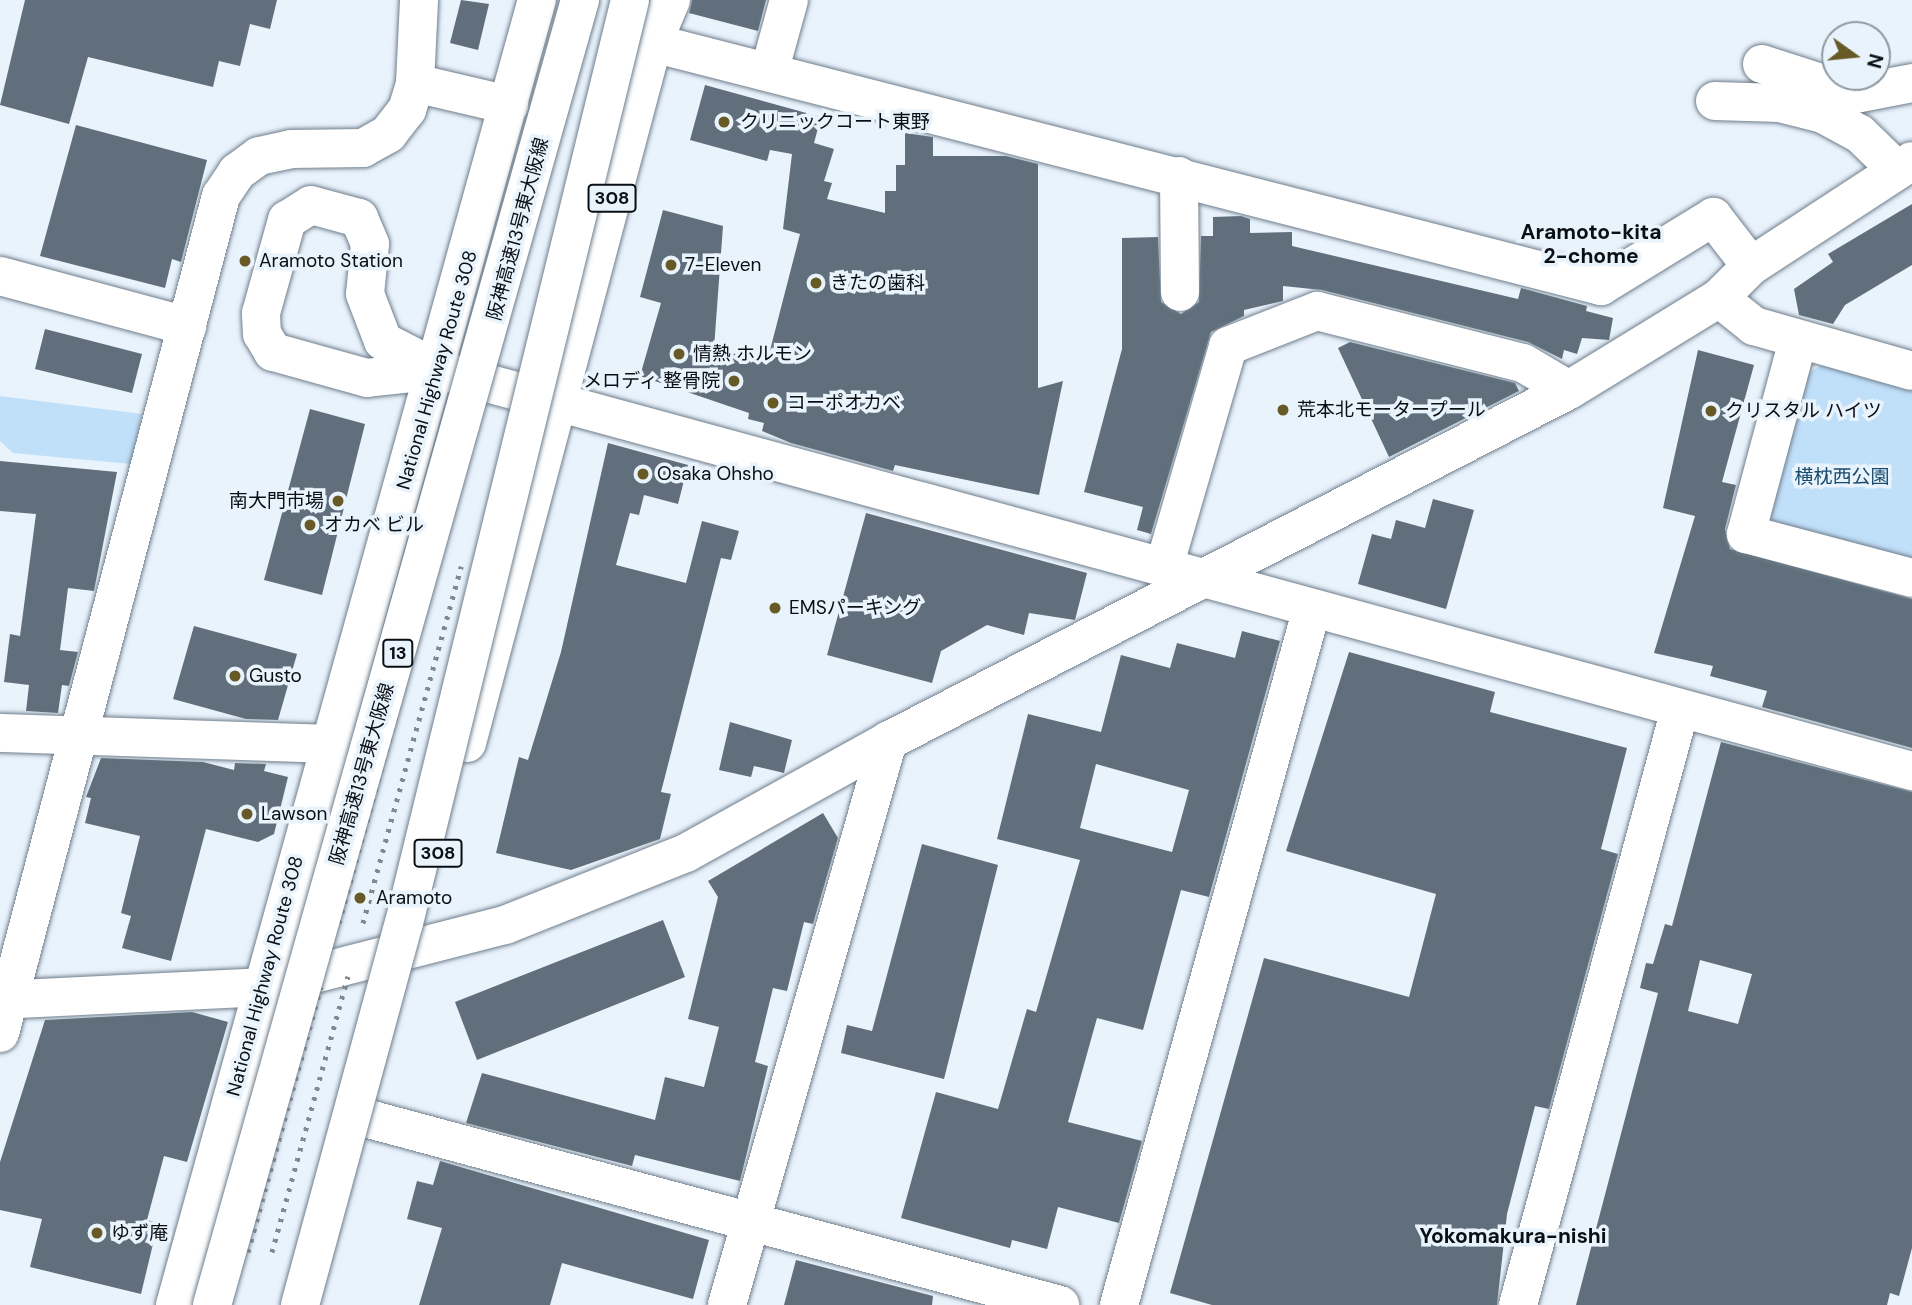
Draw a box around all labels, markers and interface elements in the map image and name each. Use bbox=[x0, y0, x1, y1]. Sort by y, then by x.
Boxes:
north arrow bbox=[1821, 21, 1891, 91]
text: N bbox=[1861, 51, 1889, 71]
place label: クリニックコート東野 bbox=[740, 111, 930, 133]
marker: クリニックコート東野 bbox=[714, 112, 734, 132]
street label: 阪神高速13号東大阪線 bbox=[483, 135, 553, 323]
road number: 308 bbox=[588, 183, 636, 212]
district label: Aramoto-kita 2-chome bbox=[1521, 219, 1661, 269]
street label: National Highway Route 308 bbox=[392, 248, 482, 492]
place label: Aramoto Station bbox=[259, 250, 403, 272]
marker: Aramoto Station bbox=[237, 253, 253, 269]
place label: 7-Eleven bbox=[685, 254, 761, 276]
marker: 7-Eleven bbox=[663, 257, 679, 273]
place label: きたの歯科 bbox=[830, 272, 925, 294]
marker: きたの歯科 bbox=[808, 275, 824, 291]
place label: 情熱 ホルモン bbox=[693, 343, 812, 365]
marker: 情熱 ホルモン bbox=[671, 346, 687, 362]
place label: メロディ 整骨院 bbox=[582, 370, 720, 392]
marker: メロディ 整骨院 bbox=[726, 373, 742, 389]
place label: コーポオカベ bbox=[787, 392, 901, 414]
marker: コーポオカベ bbox=[765, 395, 781, 411]
place label: 荒本北モータープール bbox=[1297, 399, 1487, 421]
place label: クリスタル ハイツ bbox=[1725, 400, 1882, 422]
marker: 荒本北モータープール bbox=[1275, 402, 1291, 418]
marker: クリスタル ハイツ bbox=[1703, 403, 1719, 419]
place label: Osaka Ohsho bbox=[657, 463, 774, 485]
marker: Osaka Ohsho bbox=[635, 466, 651, 482]
park label: 横枕西公園 bbox=[1795, 466, 1889, 488]
place label: 南大門市場 bbox=[229, 490, 324, 512]
marker: 南大門市場 bbox=[330, 493, 346, 509]
place label: オカベ ビル bbox=[324, 514, 424, 536]
marker: オカベ ビル bbox=[302, 517, 318, 533]
place label: EMSパーキング bbox=[789, 597, 922, 619]
marker: EMSパーキング bbox=[767, 600, 783, 616]
road number: 13 bbox=[382, 638, 414, 668]
place label: Gusto bbox=[249, 665, 302, 687]
marker: Gusto bbox=[227, 668, 243, 684]
street label: 阪神高速13号東大阪線 bbox=[325, 680, 399, 868]
place label: Lawson bbox=[261, 803, 327, 825]
marker: Lawson bbox=[239, 806, 255, 822]
road number: 308 bbox=[414, 838, 462, 868]
street label: National Highway Route 308 bbox=[222, 854, 308, 1098]
place label: Aramoto bbox=[376, 887, 452, 909]
marker: Aramoto bbox=[350, 888, 370, 908]
place label: ゆず庵 bbox=[111, 1222, 168, 1244]
district label: Yokomakura-nishi bbox=[1419, 1223, 1607, 1249]
marker: ゆず庵 bbox=[89, 1225, 105, 1241]

